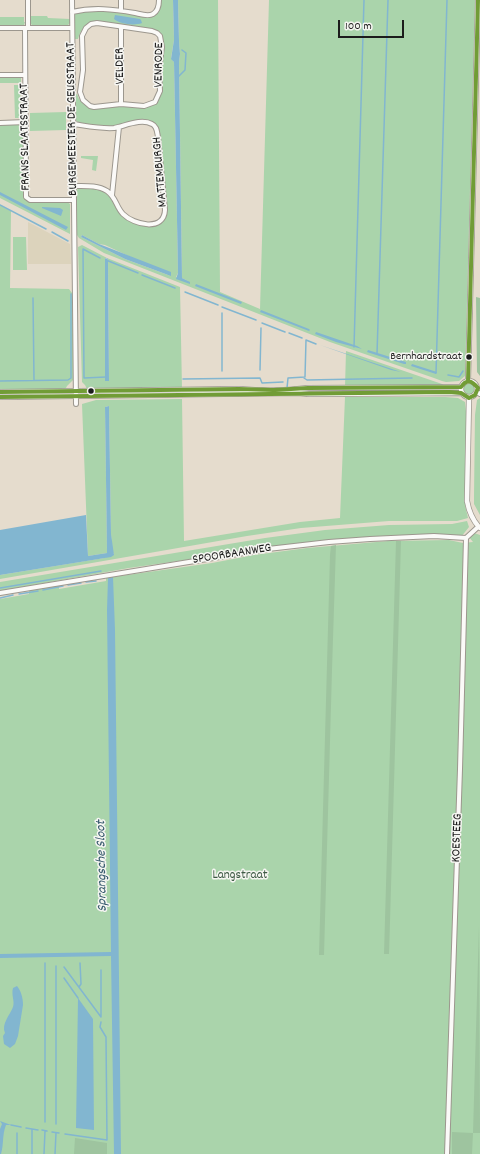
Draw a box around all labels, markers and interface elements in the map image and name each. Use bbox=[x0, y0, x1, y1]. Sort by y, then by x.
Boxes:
scale bar bbox=[340, 12, 406, 38]
text: 100 m bbox=[345, 18, 372, 35]
street label: BURGEMEESTER DE GEUSSTRAAT bbox=[64, 42, 82, 196]
street label: VENRODE bbox=[152, 42, 168, 88]
street label: VELDER bbox=[113, 48, 129, 84]
street label: FRANS SLAATSSTRAAT bbox=[17, 83, 35, 191]
street label: MATTEMBURGH bbox=[150, 136, 172, 208]
place label: Bernhardstraat bbox=[390, 350, 462, 364]
marker: Bernhardstraat bbox=[464, 352, 474, 362]
unlabelled marker bbox=[86, 386, 96, 396]
street label: SPOORBAANWEG bbox=[191, 541, 273, 569]
street label: KOESTEEG bbox=[449, 813, 467, 863]
water label: Sprangsche Sloot bbox=[94, 820, 112, 912]
park label: Langstraat bbox=[212, 868, 268, 884]

